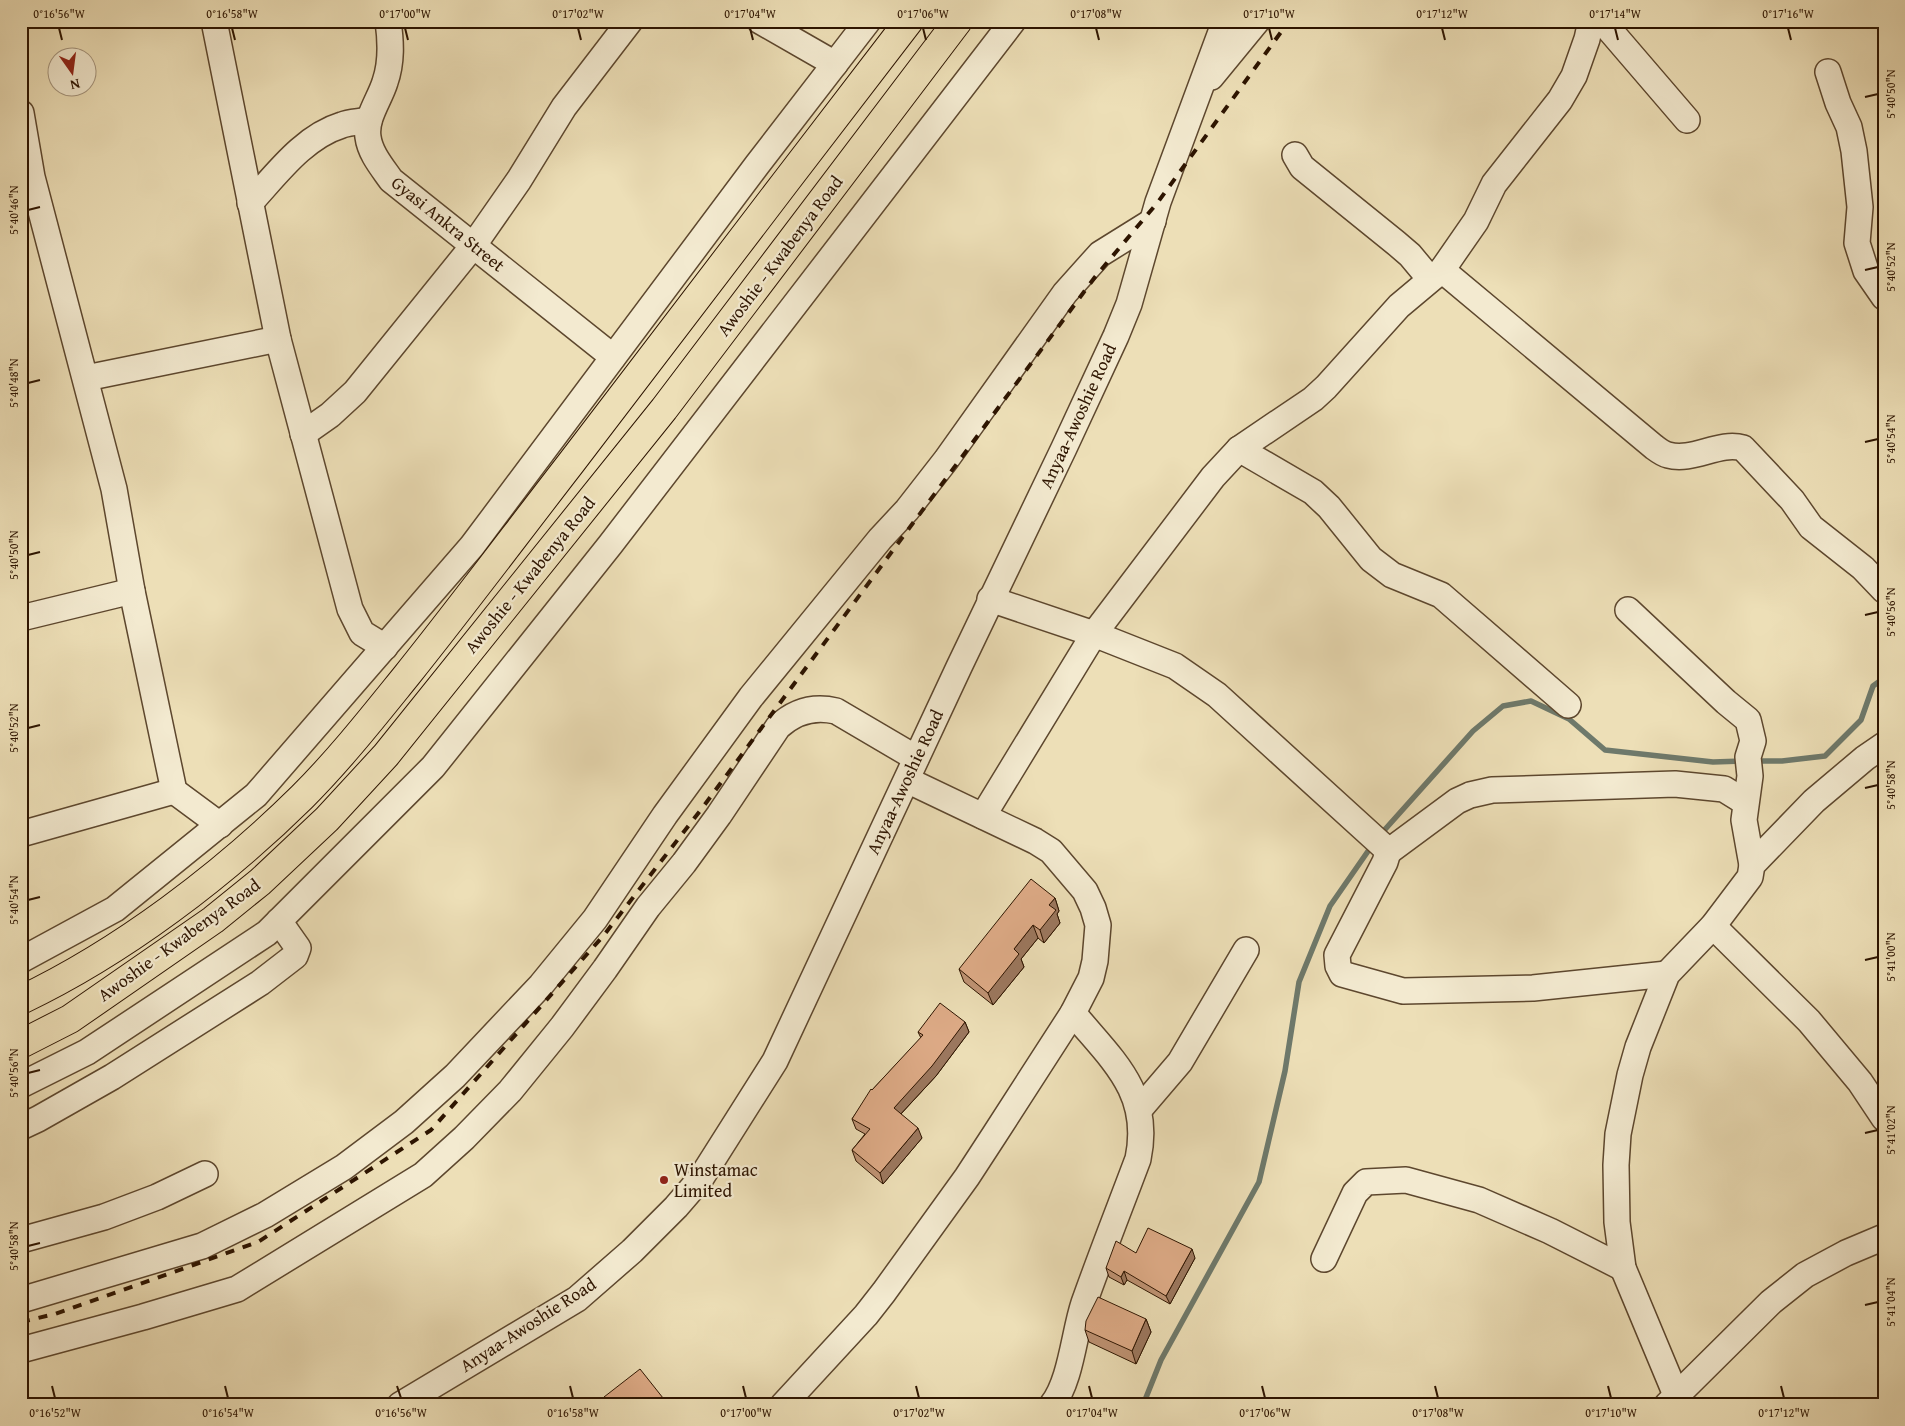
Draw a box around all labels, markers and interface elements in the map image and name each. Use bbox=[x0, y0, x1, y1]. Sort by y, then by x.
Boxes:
text: 0°16'56"W bbox=[33, 5, 86, 22]
text: 0°16'58"W bbox=[206, 5, 259, 22]
text: 0°17'00"W bbox=[379, 5, 432, 22]
text: 0°17'02"W bbox=[552, 5, 605, 22]
text: 0°17'04"W bbox=[724, 5, 777, 22]
text: 0°17'06"W bbox=[897, 5, 950, 22]
text: 0°17'08"W bbox=[1070, 5, 1123, 22]
text: 0°17'10"W bbox=[1243, 5, 1296, 22]
text: 0°17'12"W bbox=[1416, 5, 1469, 22]
text: 0°17'14"W bbox=[1589, 5, 1642, 22]
text: 0°17'16"W bbox=[1762, 5, 1815, 22]
north arrow bbox=[48, 48, 98, 98]
text: 5°40'50"N bbox=[1882, 69, 1899, 119]
text: N bbox=[68, 74, 82, 96]
street label: Gyasi Ankra Street bbox=[386, 169, 511, 278]
street label: Awoshie - Kwabenya Road bbox=[710, 169, 849, 342]
text: 5°40'46"N bbox=[5, 185, 22, 235]
text: 5°40'52"N bbox=[1882, 242, 1899, 292]
street label: Anyaa-Awoshie Road bbox=[1032, 338, 1123, 493]
text: 5°40'48"N bbox=[5, 358, 22, 408]
text: 5°40'54"N bbox=[1882, 414, 1899, 464]
street label: Awoshie - Kwabenya Road bbox=[458, 490, 602, 659]
text: 5°40'50"N bbox=[5, 530, 22, 580]
text: 5°40'56"N bbox=[1882, 587, 1899, 637]
text: 5°40'52"N bbox=[5, 703, 22, 753]
street label: Anyaa-Awoshie Road bbox=[859, 704, 950, 859]
text: 5°40'58"N bbox=[1882, 760, 1899, 810]
street label: Awoshie - Kwabenya Road bbox=[92, 871, 266, 1008]
text: 5°40'54"N bbox=[5, 875, 22, 925]
text: 5°41'00"N bbox=[1882, 932, 1899, 982]
text: 5°40'56"N bbox=[5, 1048, 22, 1098]
text: 5°41'02"N bbox=[1882, 1105, 1899, 1155]
place label: Winstamac Limited bbox=[674, 1156, 758, 1204]
marker: Winstamac Limited bbox=[658, 1174, 670, 1186]
text: 5°40'58"N bbox=[5, 1221, 22, 1271]
street label: Anyaa-Awoshie Road bbox=[454, 1270, 601, 1379]
text: 5°41'04"N bbox=[1882, 1277, 1899, 1327]
text: 0°16'52"W bbox=[29, 1404, 82, 1421]
text: 0°16'54"W bbox=[202, 1404, 255, 1421]
text: 0°16'56"W bbox=[375, 1404, 428, 1421]
text: 0°16'58"W bbox=[547, 1404, 600, 1421]
text: 0°17'00"W bbox=[720, 1404, 773, 1421]
text: 0°17'02"W bbox=[893, 1404, 946, 1421]
text: 0°17'04"W bbox=[1066, 1404, 1119, 1421]
text: 0°17'06"W bbox=[1239, 1404, 1292, 1421]
text: 0°17'08"W bbox=[1412, 1404, 1465, 1421]
text: 0°17'10"W bbox=[1585, 1404, 1638, 1421]
text: 0°17'12"W bbox=[1758, 1404, 1811, 1421]

